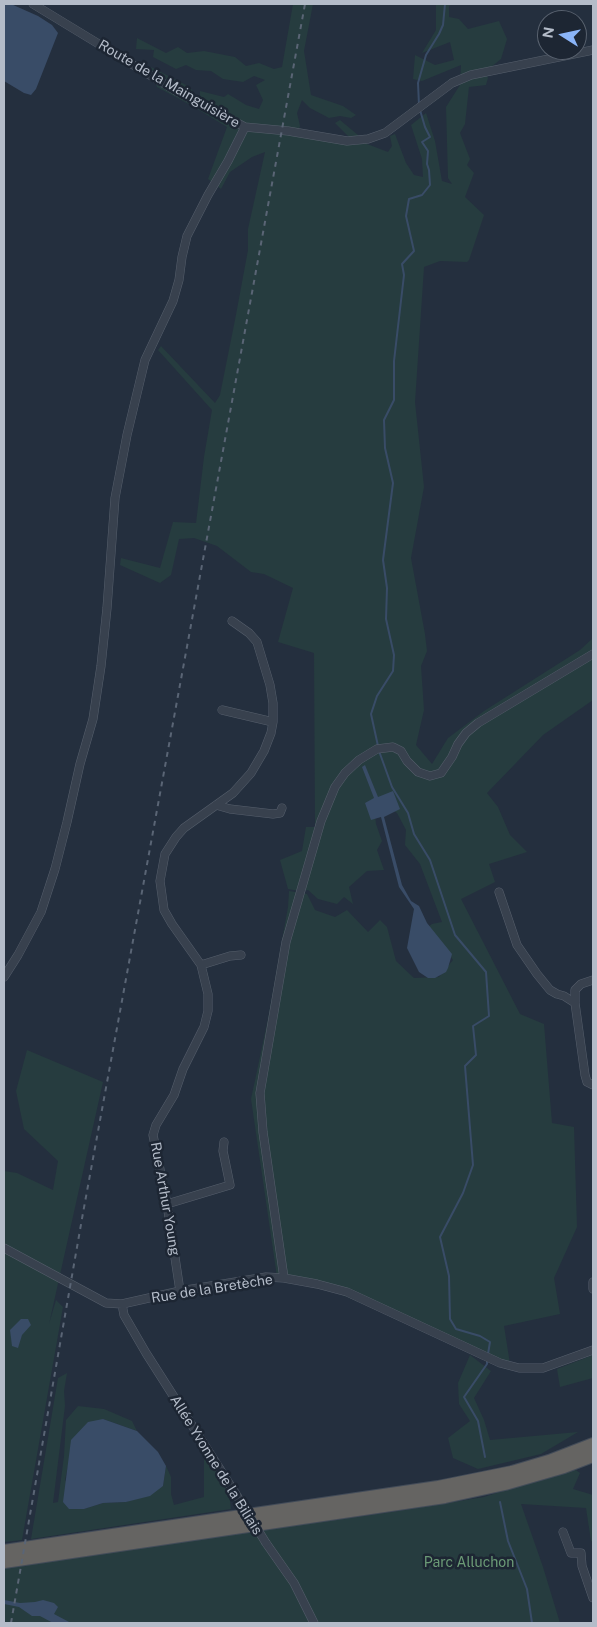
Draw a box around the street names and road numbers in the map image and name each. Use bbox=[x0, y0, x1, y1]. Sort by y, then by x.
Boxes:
street label: Route de la Mainguisière bbox=[95, 37, 243, 131]
street label: Rue Arthur Young bbox=[147, 1141, 183, 1257]
street label: Rue de la Bretèche bbox=[150, 1271, 274, 1307]
street label: Allée Yvonne de la Biliais bbox=[166, 1392, 266, 1538]

